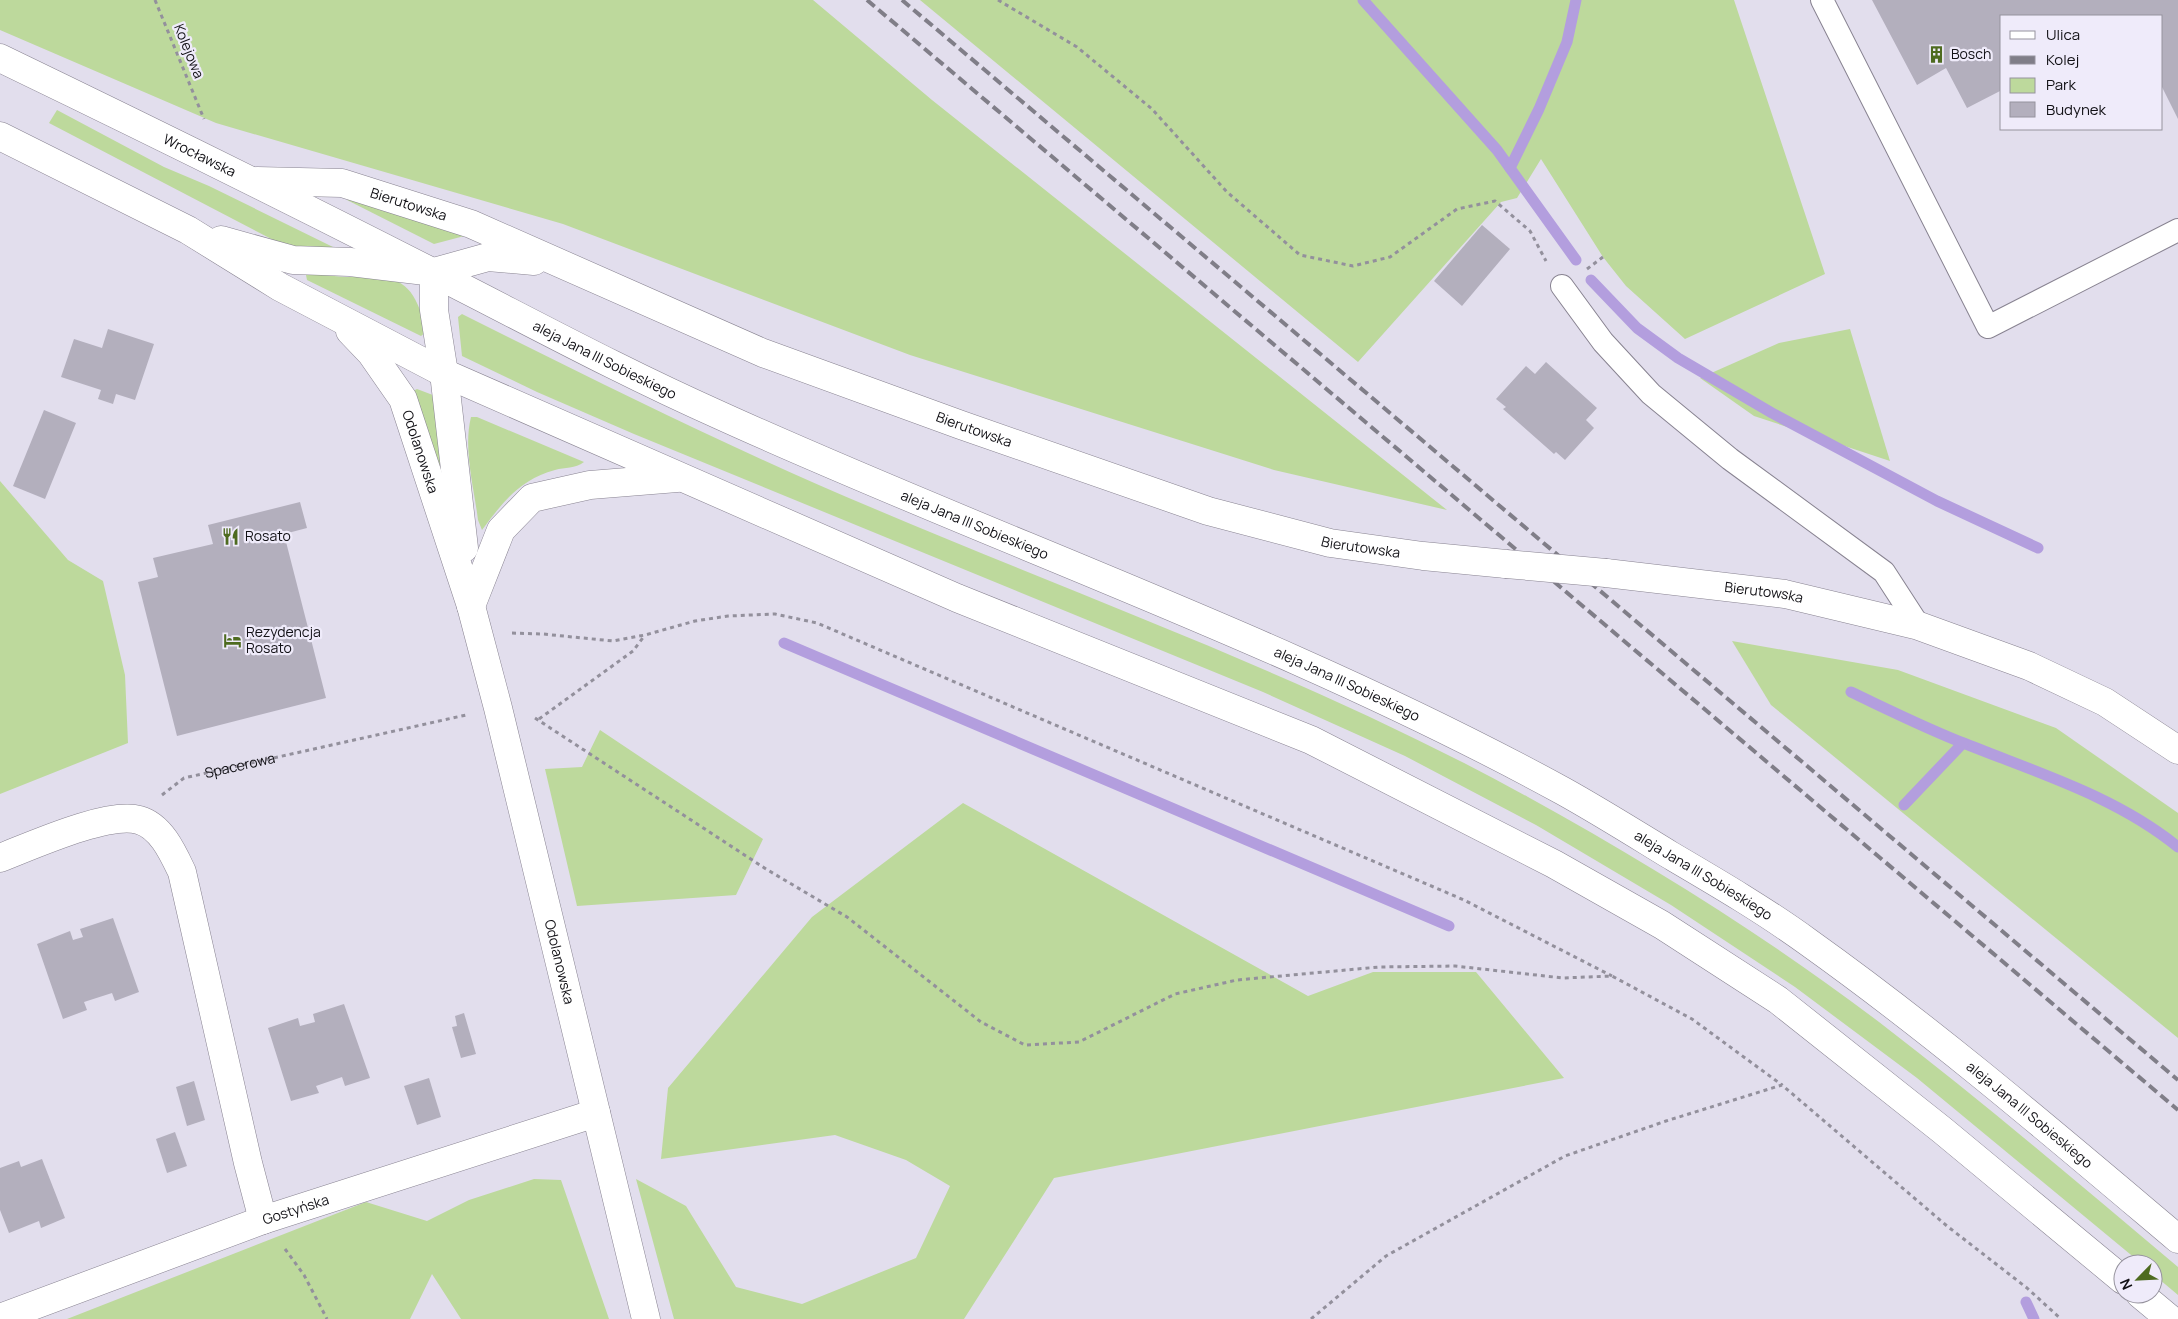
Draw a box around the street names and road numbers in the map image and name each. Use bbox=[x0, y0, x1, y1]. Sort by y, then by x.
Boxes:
street label: Kolejowa bbox=[170, 21, 209, 81]
street label: Wrocławska bbox=[160, 129, 239, 181]
street label: Bierutowska bbox=[368, 183, 450, 225]
street label: aleja Jana III Sobieskiego bbox=[530, 316, 680, 403]
street label: Odolanowska bbox=[398, 407, 443, 496]
street label: Bierutowska bbox=[934, 407, 1015, 451]
street label: aleja Jana III Sobieskiego bbox=[898, 485, 1052, 563]
street label: Bierutowska bbox=[1319, 531, 1401, 562]
street label: Bierutowska bbox=[1723, 577, 1805, 607]
street label: aleja Jana III Sobieskiego bbox=[1271, 642, 1423, 725]
street label: Spacerowa bbox=[203, 748, 277, 782]
street label: aleja Jana III Sobieskiego bbox=[1631, 826, 1776, 924]
street label: Odolanowska bbox=[541, 917, 579, 1006]
street label: aleja Jana III Sobieskiego bbox=[1963, 1057, 2097, 1172]
street label: Gostyńska bbox=[260, 1189, 331, 1229]

